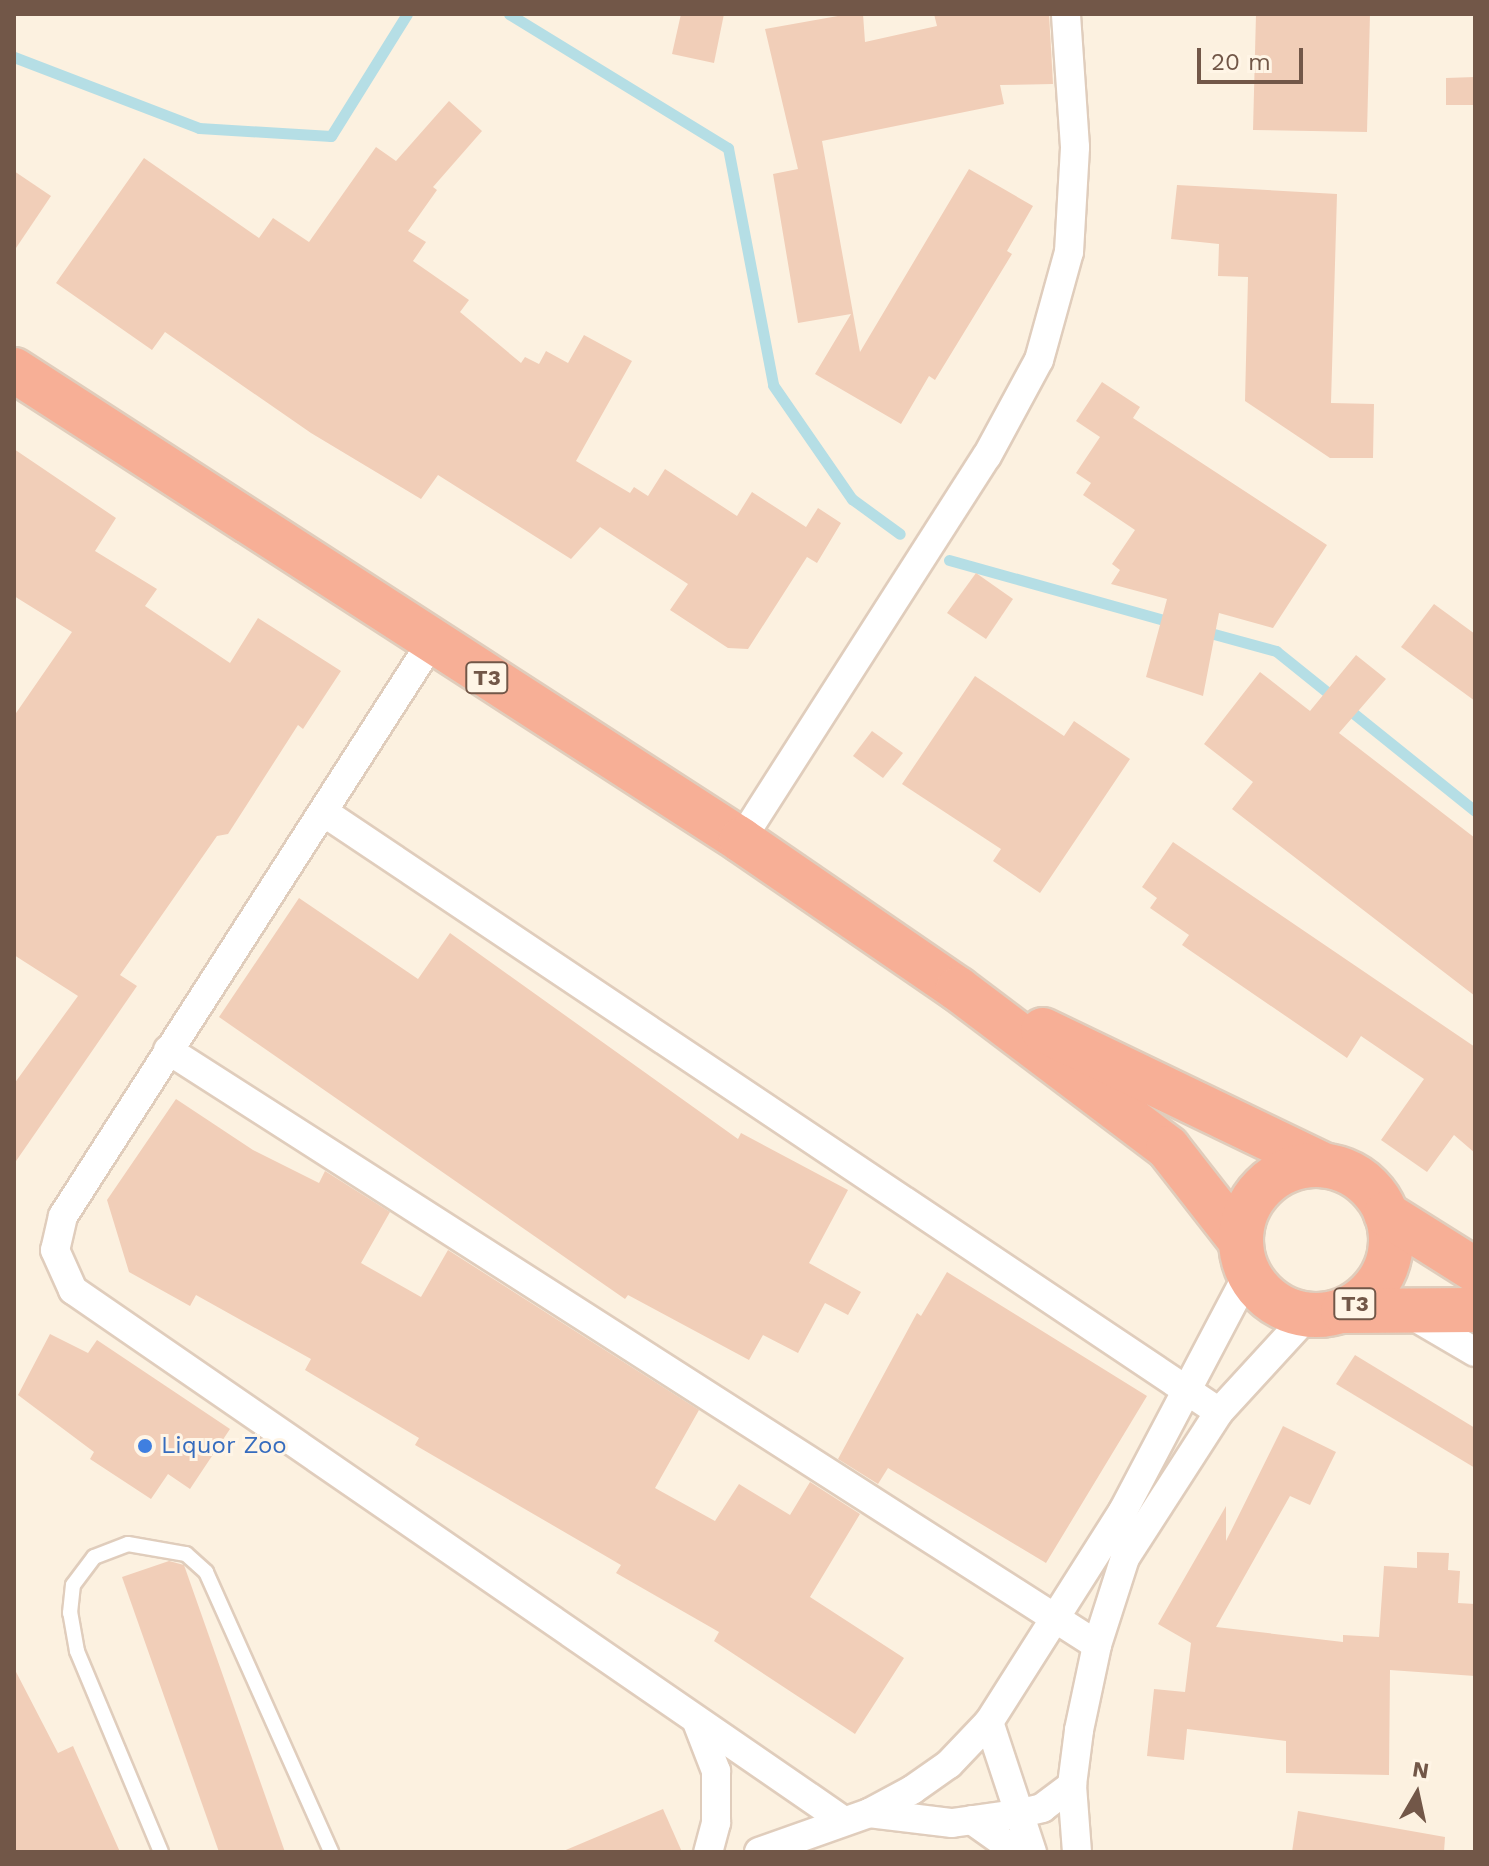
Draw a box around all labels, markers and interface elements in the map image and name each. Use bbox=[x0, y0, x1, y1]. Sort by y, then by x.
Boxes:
scale bar bbox=[1201, 32, 1307, 82]
text: 20 m bbox=[1211, 48, 1271, 76]
road number: T3 bbox=[465, 660, 509, 696]
road number: T3 bbox=[1333, 1286, 1377, 1322]
place label: Liquor Zoo bbox=[161, 1432, 287, 1460]
marker: Liquor Zoo bbox=[136, 1437, 154, 1455]
north arrow bbox=[1377, 1754, 1457, 1834]
text: N bbox=[1411, 1756, 1431, 1783]

